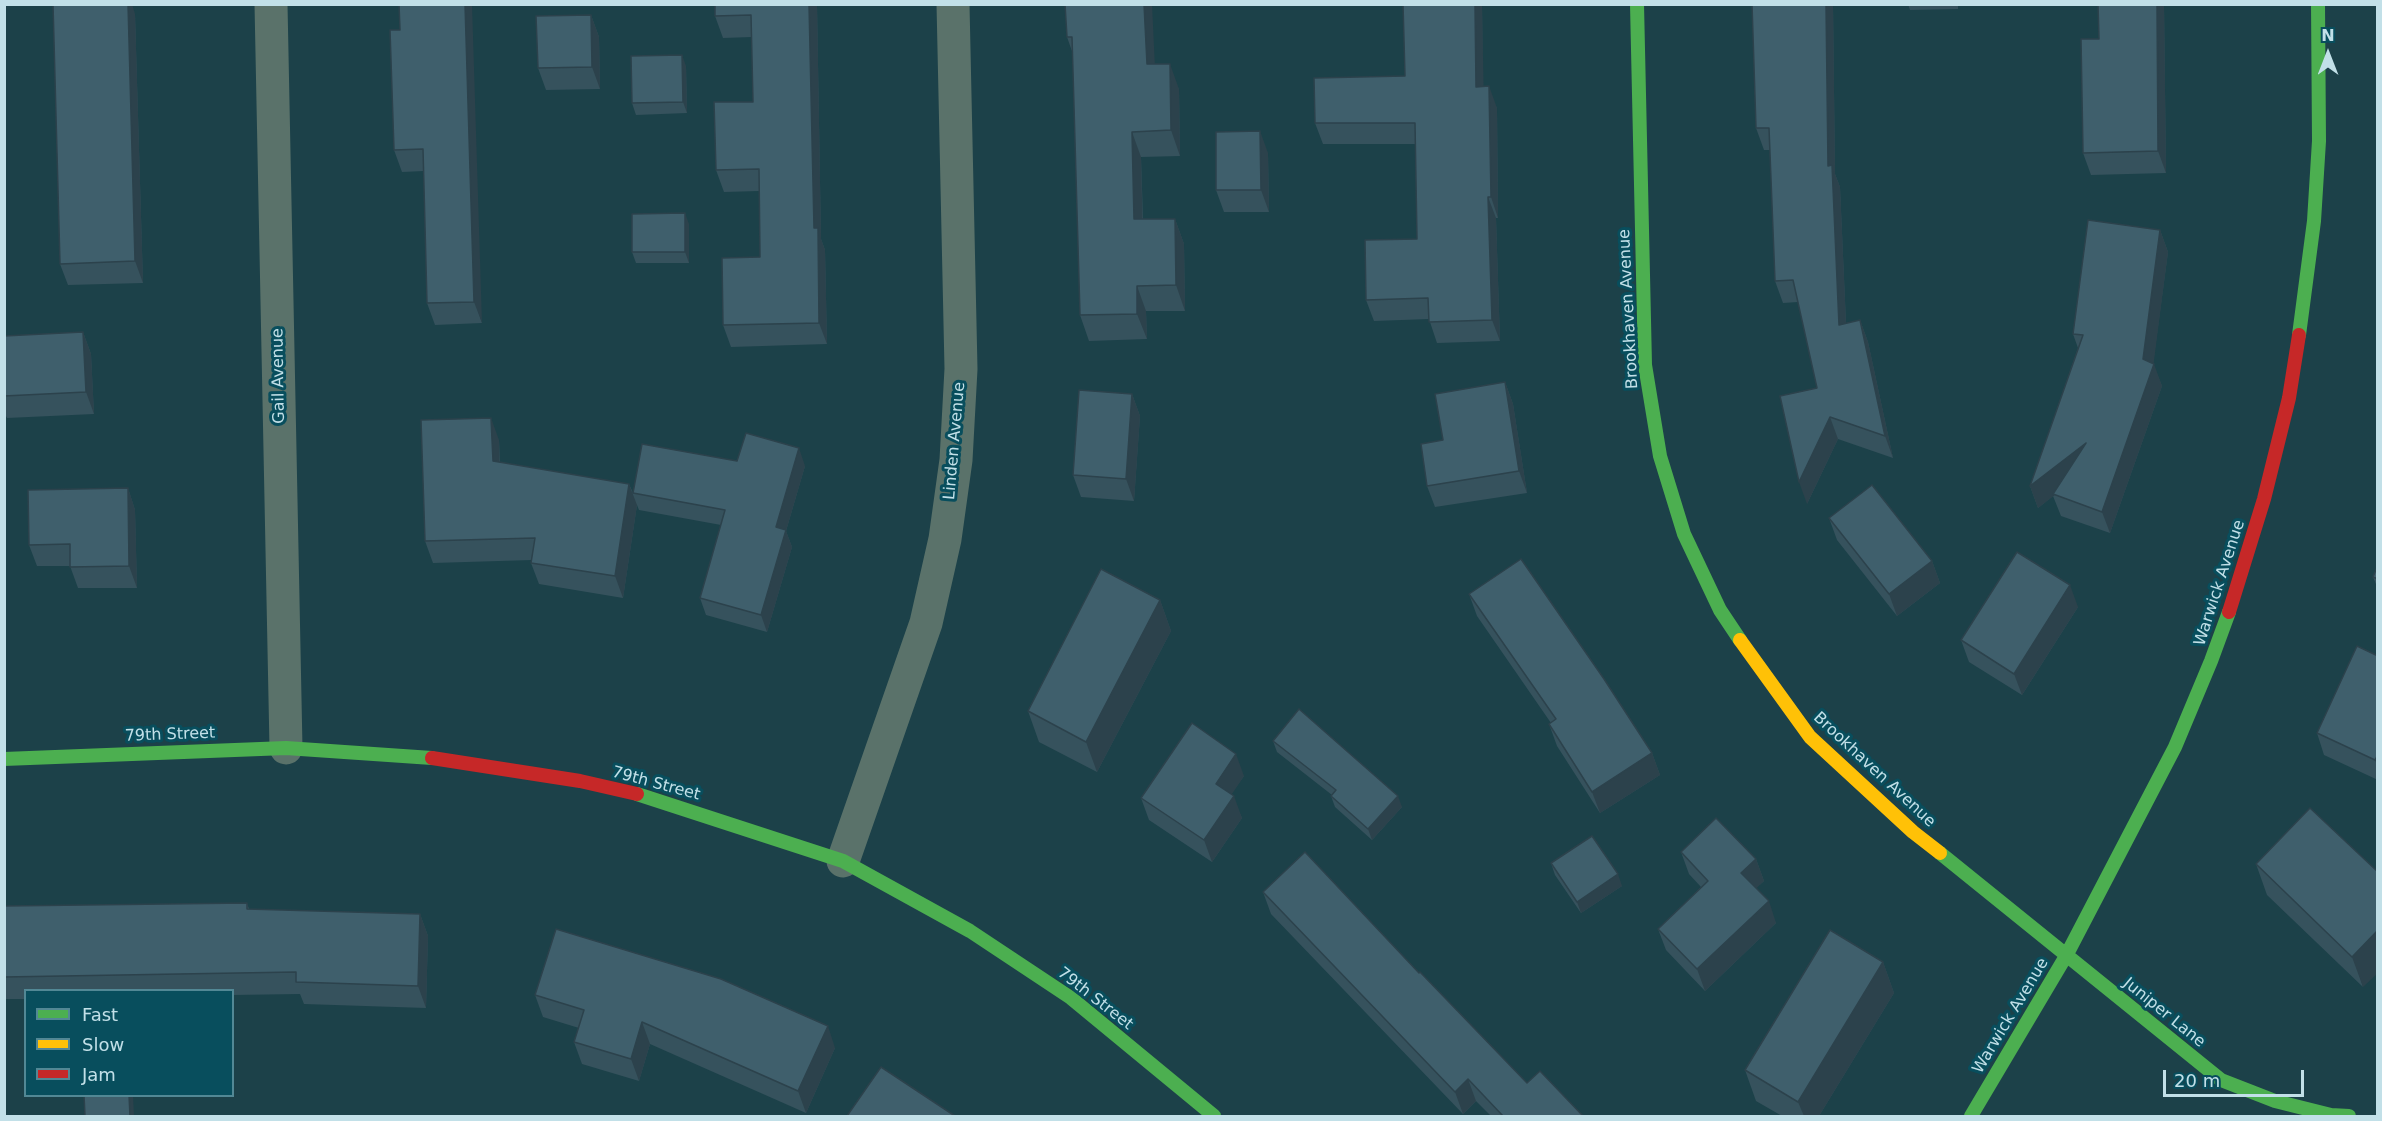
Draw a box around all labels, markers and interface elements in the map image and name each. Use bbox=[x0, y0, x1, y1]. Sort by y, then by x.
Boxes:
north arrow bbox=[2298, 24, 2358, 84]
text: N bbox=[2321, 26, 2335, 45]
street label: Brookhaven Avenue bbox=[1615, 229, 1643, 389]
street label: Gail Avenue bbox=[269, 328, 289, 424]
street label: Linden Avenue bbox=[940, 381, 970, 501]
street label: Warwick Avenue bbox=[2191, 518, 2249, 648]
street label: Brookhaven Avenue bbox=[1809, 708, 1939, 832]
street label: 79th Street bbox=[124, 724, 216, 746]
street label: 79th Street bbox=[610, 763, 702, 805]
street label: Warwick Avenue bbox=[1969, 955, 2053, 1077]
street label: 79th Street bbox=[1053, 964, 1137, 1034]
street label: Juniper Lane bbox=[2119, 974, 2209, 1052]
legend bbox=[24, 989, 234, 1097]
text: Fast bbox=[82, 1004, 118, 1025]
text: Slow bbox=[82, 1034, 124, 1055]
scale bar bbox=[2166, 1058, 2307, 1096]
text: Jam bbox=[82, 1064, 116, 1085]
text: 20 m bbox=[2174, 1070, 2220, 1091]

